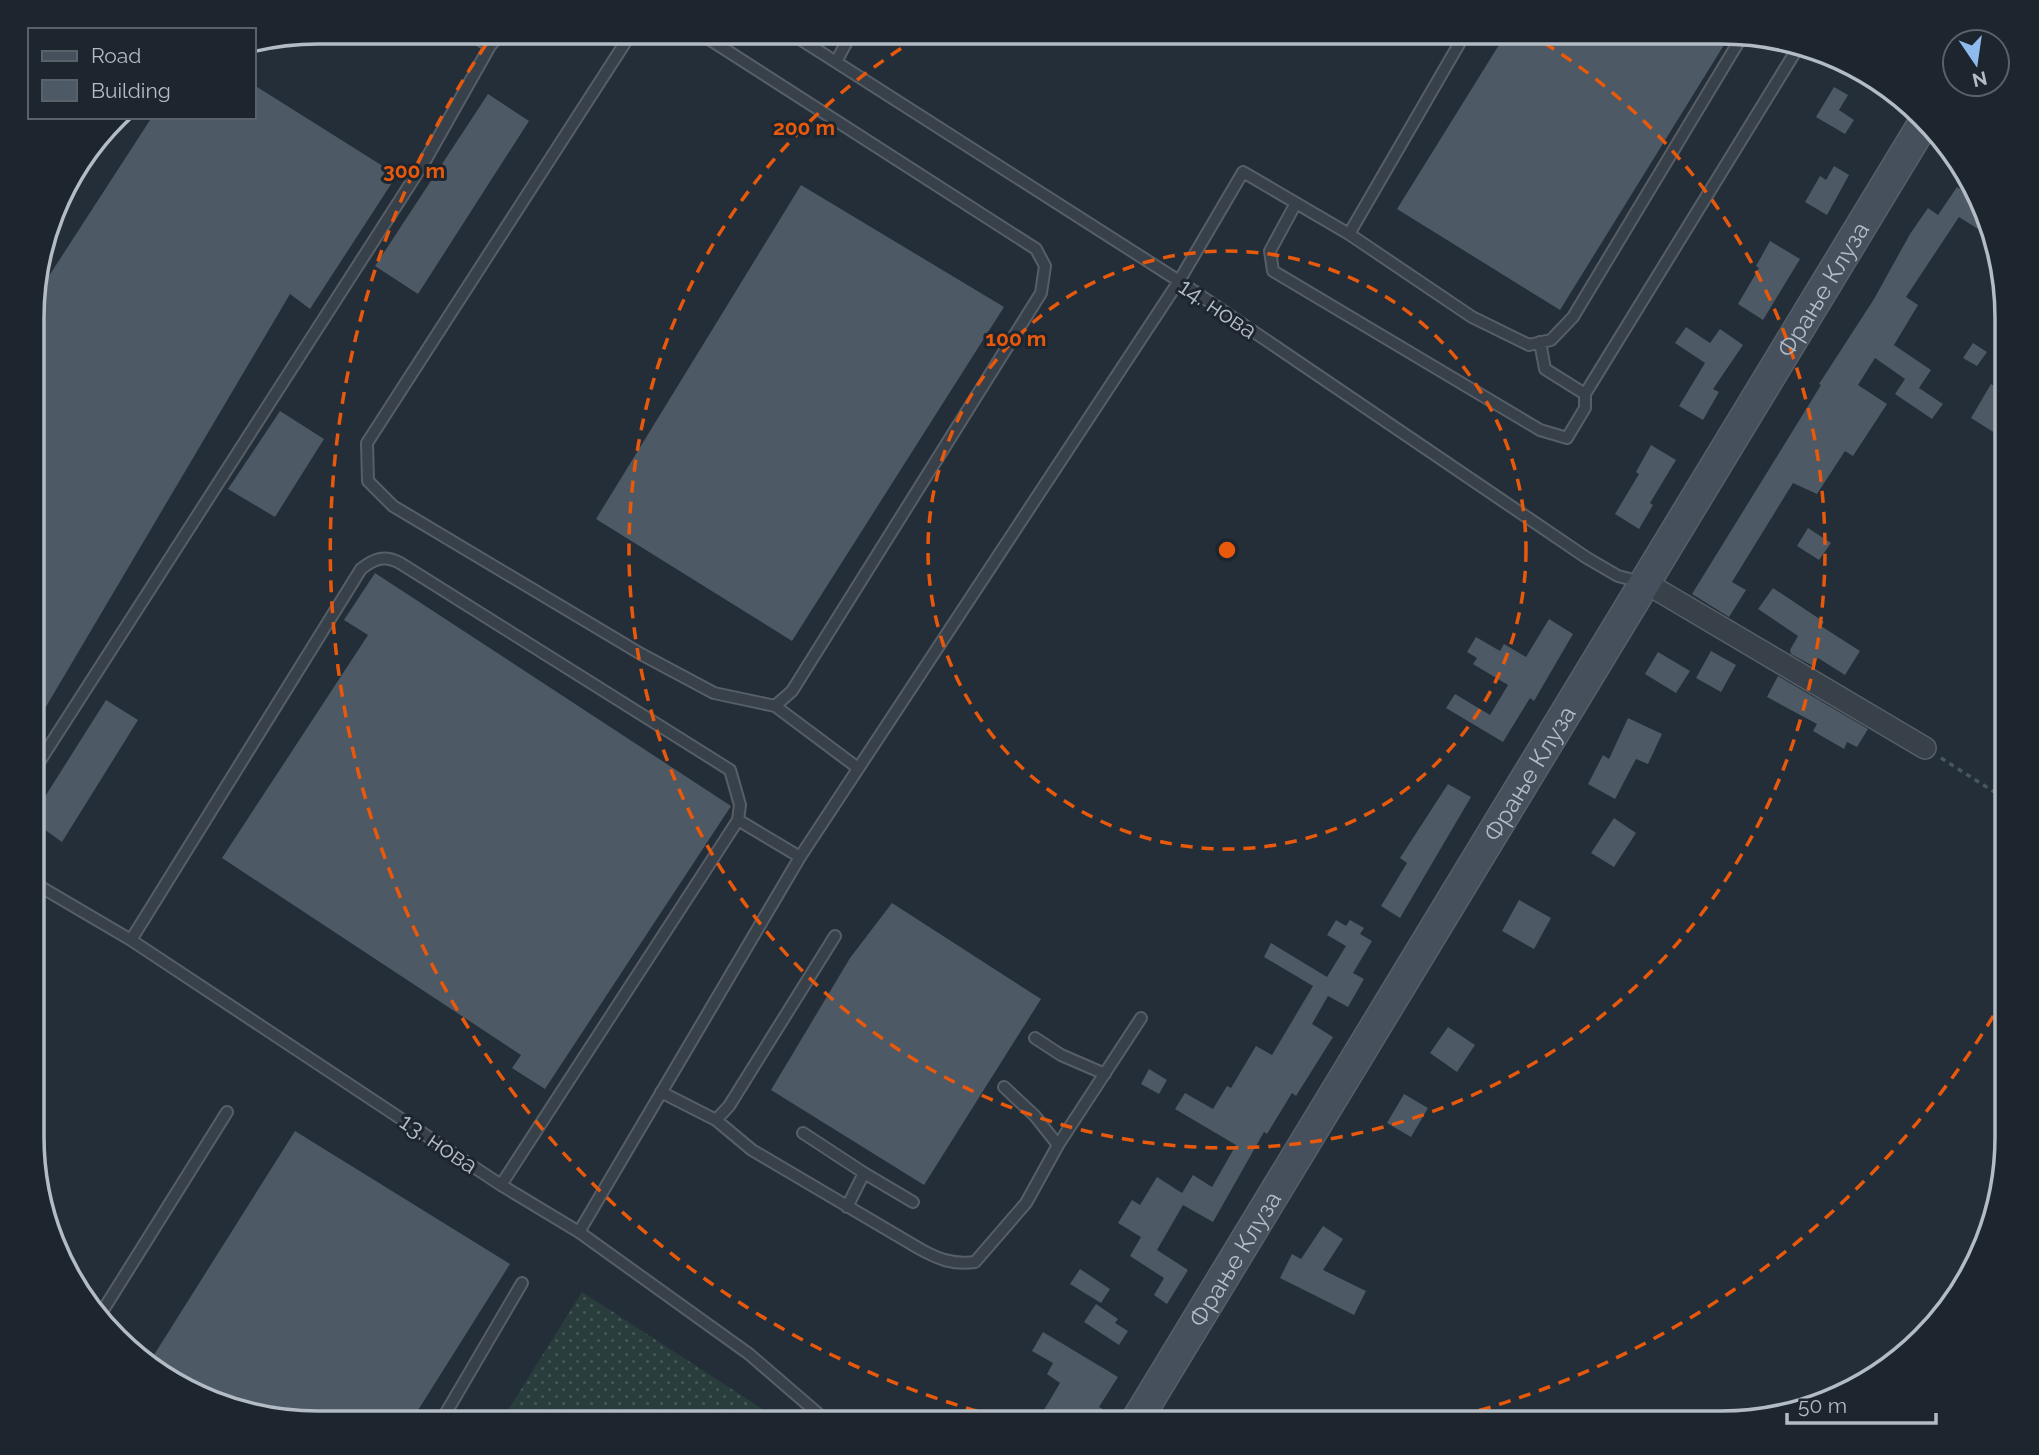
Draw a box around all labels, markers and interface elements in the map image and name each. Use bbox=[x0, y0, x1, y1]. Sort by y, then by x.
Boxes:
legend bbox=[28, 28, 256, 119]
north arrow bbox=[1941, 28, 2011, 98]
text: Road bbox=[91, 43, 141, 68]
text: N bbox=[1970, 67, 1989, 92]
text: Building bbox=[91, 78, 171, 103]
text: 200 m bbox=[773, 115, 835, 140]
text: 300 m bbox=[383, 158, 445, 183]
street label: Фрање Клуза bbox=[1771, 216, 1875, 362]
street label: 14. нова bbox=[1173, 271, 1263, 345]
text: 100 m bbox=[986, 326, 1046, 351]
centre of rings bbox=[1215, 538, 1239, 562]
street label: Фрање Клуза bbox=[1477, 700, 1581, 846]
street label: 13. нова bbox=[394, 1106, 484, 1180]
street label: Фрање Клуза bbox=[1183, 1186, 1287, 1332]
scale bar bbox=[1787, 1382, 1936, 1426]
text: 50 m bbox=[1798, 1393, 1847, 1418]

